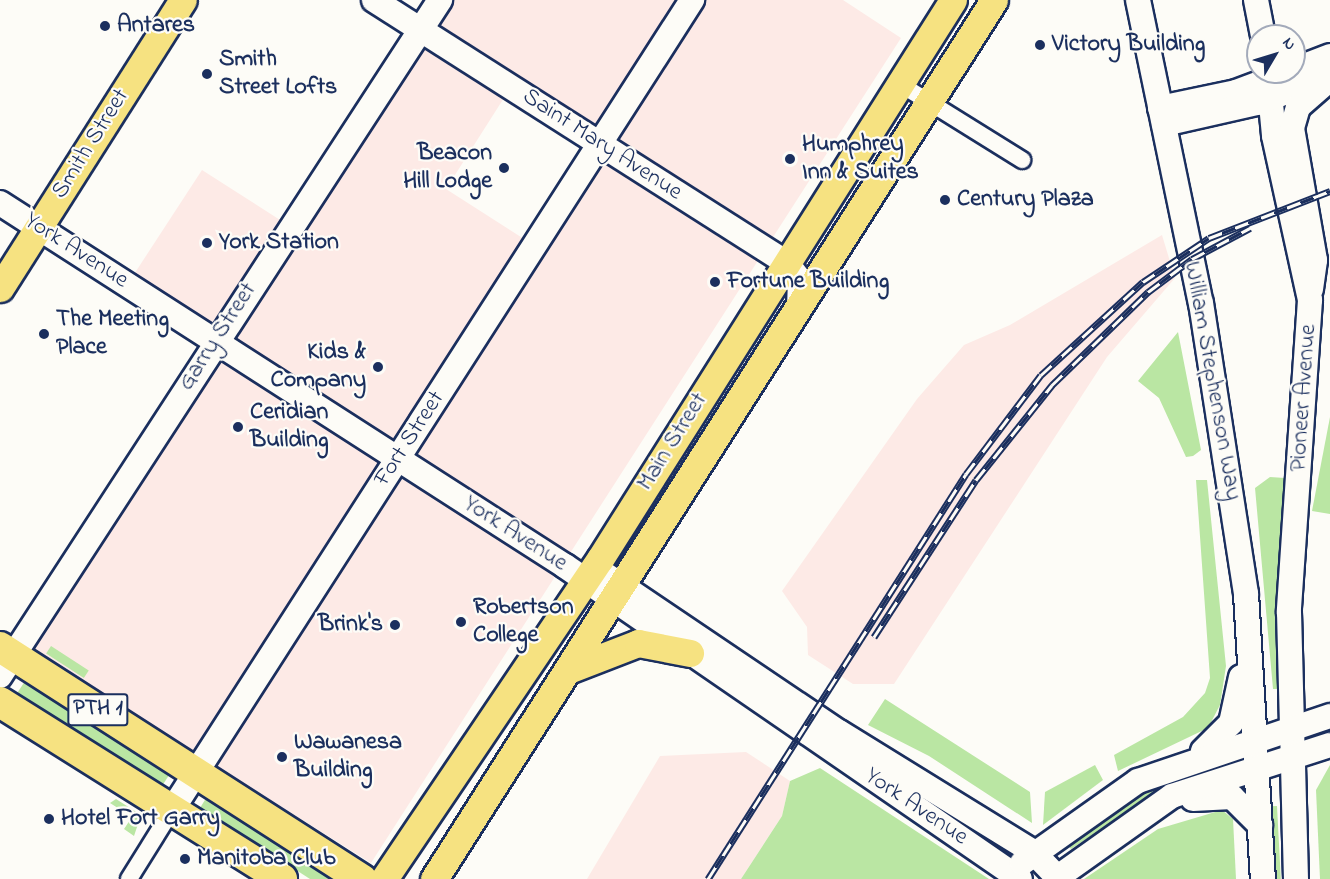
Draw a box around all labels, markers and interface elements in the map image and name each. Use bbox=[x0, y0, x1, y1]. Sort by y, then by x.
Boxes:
place label: Antares bbox=[117, 12, 195, 40]
marker: Antares bbox=[98, 19, 112, 33]
north arrow bbox=[1246, 24, 1306, 84]
place label: Victory Building bbox=[1052, 31, 1205, 59]
text: N bbox=[1276, 33, 1301, 56]
marker: Victory Building bbox=[1033, 38, 1047, 52]
place label: Smith Street Lofts bbox=[219, 46, 337, 102]
marker: Smith Street Lofts bbox=[200, 67, 214, 81]
street label: Saint Mary Avenue bbox=[517, 83, 687, 207]
street label: Smith Street bbox=[46, 84, 136, 204]
place label: Humphrey Inn & Suites bbox=[802, 131, 919, 187]
place label: Beacon Hill Lodge bbox=[403, 140, 492, 196]
marker: Humphrey Inn & Suites bbox=[783, 152, 797, 166]
marker: Beacon Hill Lodge bbox=[497, 161, 511, 175]
place label: Century Plaza bbox=[957, 186, 1094, 214]
marker: Century Plaza bbox=[938, 193, 952, 207]
street label: York Avenue bbox=[18, 207, 134, 295]
place label: York Station bbox=[219, 229, 339, 257]
marker: York Station bbox=[200, 236, 214, 250]
street label: William Stephenson Way bbox=[1177, 259, 1247, 503]
place label: Fortune Building bbox=[727, 268, 889, 296]
marker: Fortune Building bbox=[708, 275, 722, 289]
street label: Garry Street bbox=[173, 278, 263, 396]
place label: The Meeting Place bbox=[56, 306, 169, 362]
street label: Pioneer Avenue bbox=[1284, 323, 1324, 473]
marker: The Meeting Place bbox=[37, 327, 51, 341]
place label: Kids & Company bbox=[271, 339, 366, 395]
marker: Kids & Company bbox=[371, 360, 385, 374]
street label: Fort Street bbox=[369, 386, 451, 492]
street label: Main Street bbox=[632, 388, 714, 496]
place label: Ceridian Building bbox=[250, 399, 329, 455]
marker: Ceridian Building bbox=[231, 420, 245, 434]
street label: York Avenue bbox=[457, 490, 573, 578]
place label: Robertson College bbox=[473, 594, 573, 650]
place label: Brink's bbox=[318, 611, 383, 639]
marker: Robertson College bbox=[454, 615, 468, 629]
marker: Brink's bbox=[388, 618, 402, 632]
road number: PTH 1 bbox=[66, 691, 130, 729]
place label: Wawanesa Building bbox=[294, 729, 402, 785]
marker: Wawanesa Building bbox=[275, 750, 289, 764]
street label: York Avenue bbox=[859, 762, 973, 852]
place label: Hotel Fort Garry bbox=[61, 805, 220, 833]
marker: Hotel Fort Garry bbox=[42, 812, 56, 826]
place label: Manitoba Club bbox=[197, 845, 336, 873]
marker: Manitoba Club bbox=[178, 852, 192, 866]

